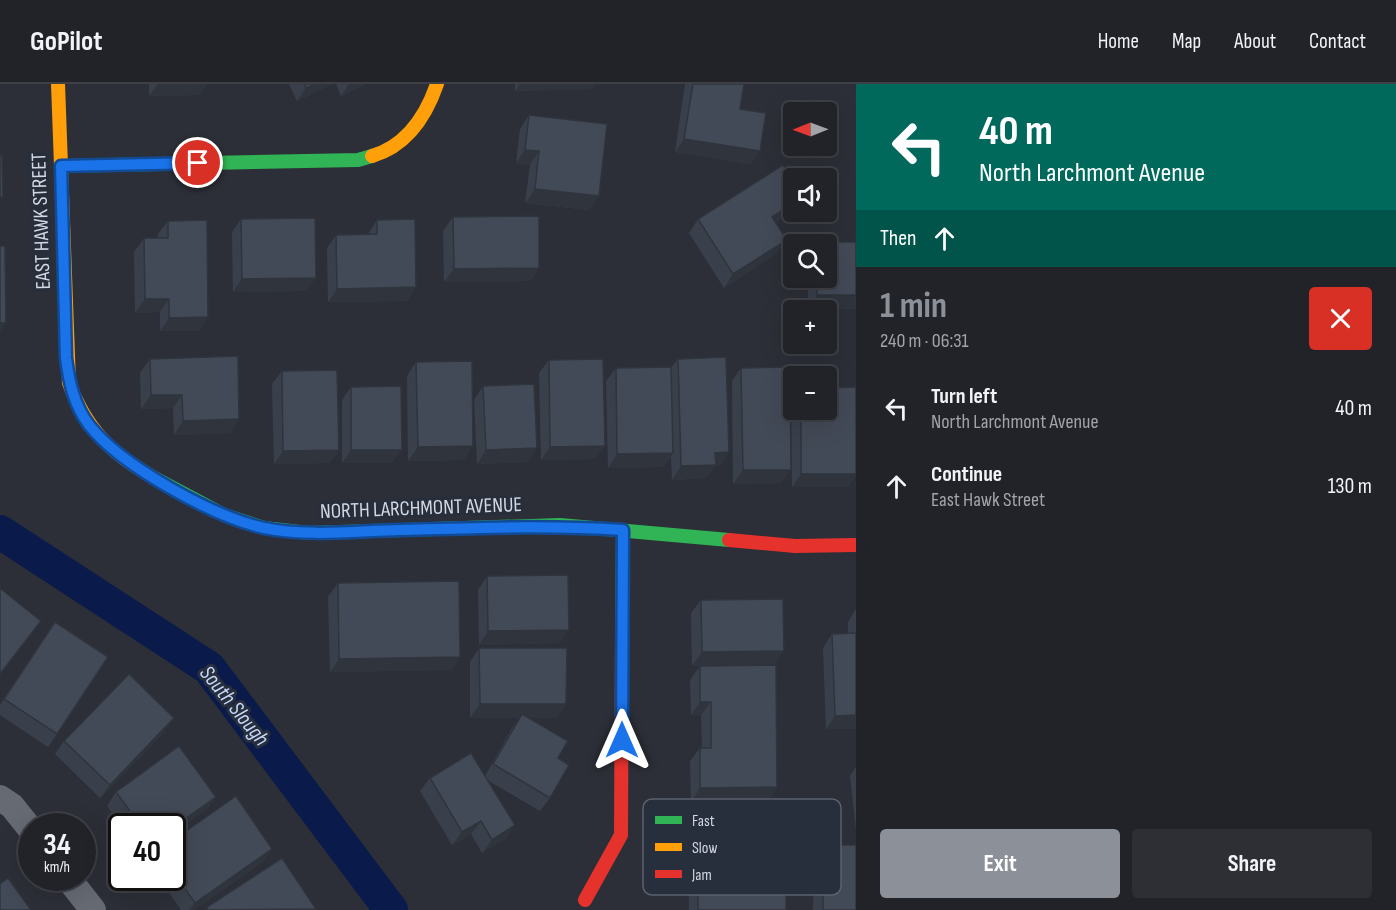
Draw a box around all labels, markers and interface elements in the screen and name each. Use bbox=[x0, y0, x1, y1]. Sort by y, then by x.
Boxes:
text: GoPilot bbox=[30, 25, 102, 58]
text: Home bbox=[1098, 29, 1139, 54]
text: Map bbox=[1172, 29, 1201, 54]
text: About bbox=[1234, 29, 1276, 54]
text: Contact bbox=[1309, 29, 1366, 54]
north arrow bbox=[783, 102, 837, 156]
map controls bbox=[783, 102, 837, 420]
text: 40 m bbox=[979, 106, 1053, 157]
icon: left bbox=[880, 108, 958, 186]
pin bbox=[172, 137, 223, 188]
icon: arrive bbox=[181, 146, 214, 179]
street label: EAST HAWK STREET bbox=[26, 152, 56, 290]
text: North Larchmont Avenue bbox=[979, 157, 1205, 189]
button: sound bbox=[783, 168, 837, 222]
icon: ahead bbox=[928, 222, 961, 255]
text: Then bbox=[880, 225, 916, 252]
button: search bbox=[783, 234, 837, 288]
text: 1 min bbox=[880, 285, 947, 328]
button: close bbox=[1309, 287, 1372, 350]
button: + bbox=[783, 300, 837, 354]
text: 240 m · 06:31 bbox=[880, 329, 969, 353]
button: − bbox=[783, 366, 837, 420]
text: Turn left bbox=[931, 383, 997, 410]
icon: left bbox=[880, 392, 913, 425]
text: 40 m bbox=[1335, 395, 1372, 422]
text: North Larchmont Avenue bbox=[931, 410, 1098, 434]
text: Continue bbox=[931, 461, 1002, 488]
icon: ahead bbox=[880, 470, 913, 503]
text: 130 m bbox=[1328, 473, 1372, 500]
text: East Hawk Street bbox=[931, 488, 1045, 512]
street label: NORTH LARCHMONT AVENUE bbox=[320, 492, 522, 524]
water label: South Slough bbox=[193, 660, 275, 752]
position arrow bbox=[590, 708, 654, 772]
legend bbox=[643, 799, 841, 895]
text: Fast bbox=[692, 812, 715, 831]
speed limit sign: 40 bbox=[108, 813, 186, 891]
text: 34 bbox=[43, 827, 71, 863]
button: Exit bbox=[880, 829, 1120, 898]
button: Share bbox=[1132, 829, 1372, 898]
text: Slow bbox=[692, 839, 717, 858]
text: km/h bbox=[44, 858, 70, 877]
text: Jam bbox=[691, 866, 712, 885]

